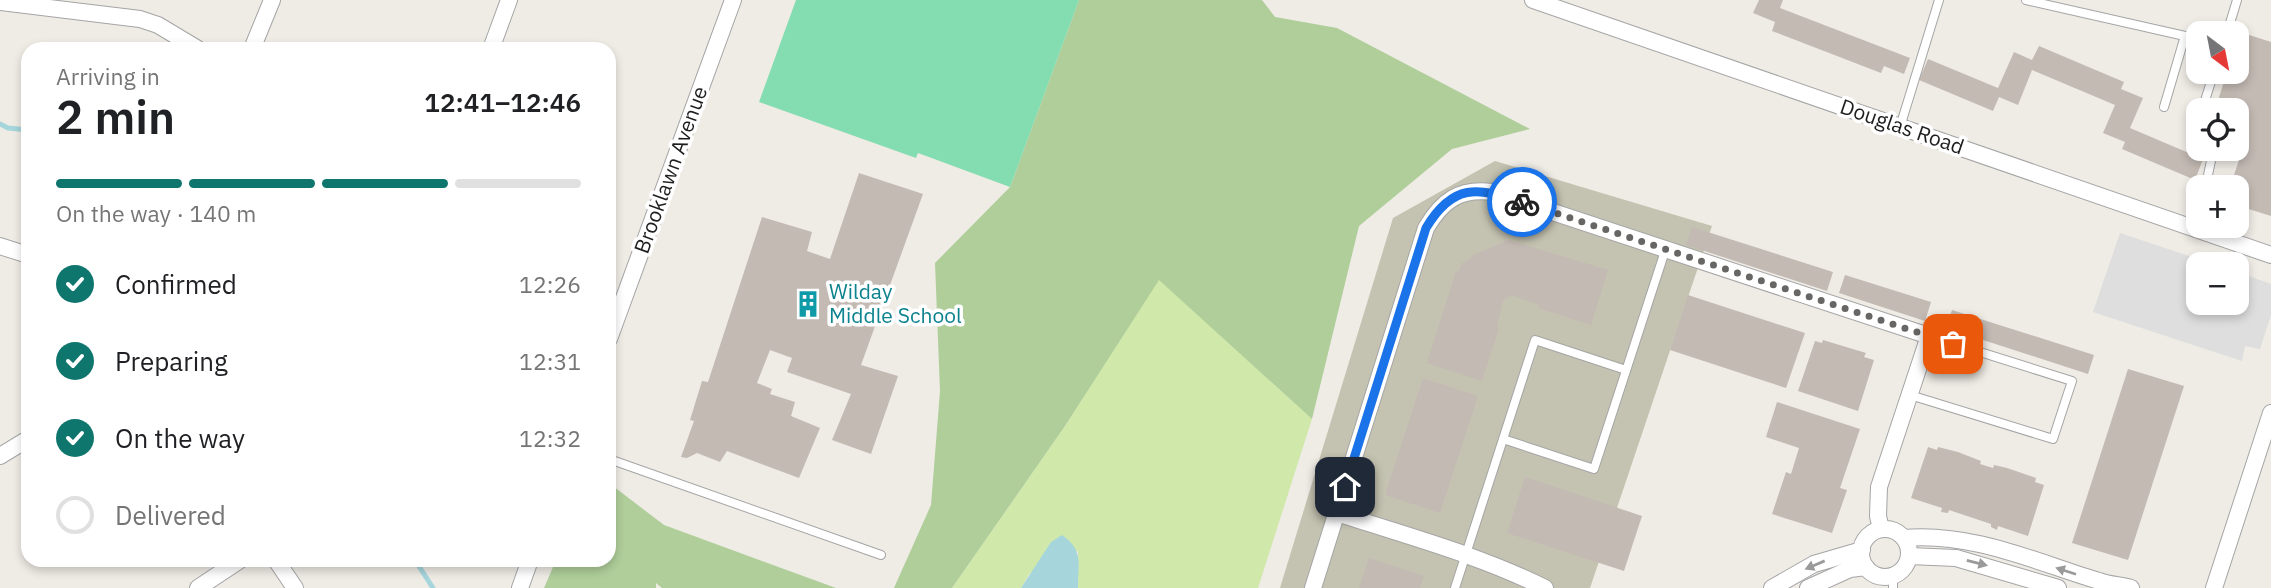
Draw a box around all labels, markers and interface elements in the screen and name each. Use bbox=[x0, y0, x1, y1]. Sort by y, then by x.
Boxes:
north arrow bbox=[2186, 21, 2249, 84]
map controls bbox=[2186, 21, 2249, 315]
text: Arriving in bbox=[56, 61, 160, 91]
street label: Brooklawn Avenue bbox=[627, 82, 713, 257]
text: 12:41–12:46 bbox=[424, 85, 581, 119]
text: 2 min bbox=[56, 87, 175, 147]
street label: Douglas Road bbox=[1837, 92, 1968, 160]
button: locate bbox=[2186, 98, 2249, 161]
courier bbox=[1487, 167, 1557, 237]
button: + bbox=[2186, 175, 2249, 238]
icon: bike bbox=[1503, 183, 1541, 221]
text: On the way · 140 m bbox=[56, 198, 256, 228]
button: − bbox=[2186, 252, 2249, 315]
icon: check bbox=[56, 265, 94, 303]
text: Confirmed bbox=[115, 267, 237, 301]
text: 12:26 bbox=[519, 269, 581, 299]
place label: Wilday Middle School bbox=[829, 277, 962, 329]
building icon: Wilday Middle School bbox=[793, 289, 823, 319]
pin bbox=[1923, 314, 1983, 374]
icon: bag bbox=[1934, 325, 1972, 363]
icon: check bbox=[56, 342, 94, 380]
text: Preparing bbox=[115, 344, 228, 378]
text: 12:31 bbox=[519, 346, 581, 376]
icon: check bbox=[56, 419, 94, 457]
text: On the way bbox=[115, 421, 245, 455]
text: 12:32 bbox=[519, 423, 581, 453]
pin bbox=[1315, 457, 1375, 517]
icon: home bbox=[1326, 468, 1364, 506]
text: Delivered bbox=[115, 498, 226, 532]
one-way arrow bbox=[1966, 558, 1988, 569]
one-way arrow bbox=[1805, 559, 1825, 571]
one-way arrow bbox=[2055, 565, 2076, 575]

